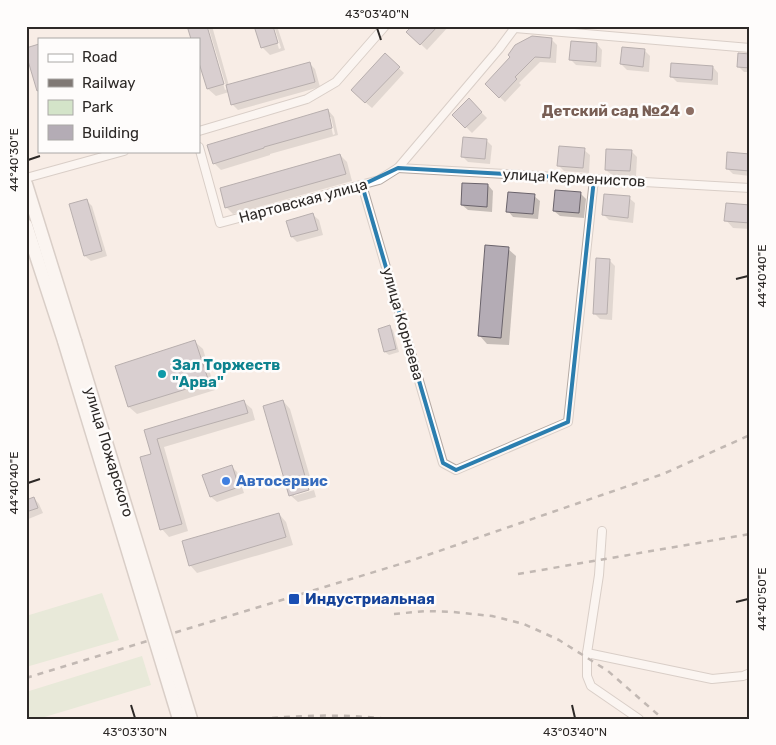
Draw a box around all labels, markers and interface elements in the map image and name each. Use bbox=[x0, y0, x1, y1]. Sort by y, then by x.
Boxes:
text: 43°03'40"N bbox=[345, 7, 409, 21]
legend bbox=[38, 38, 200, 152]
text: Road bbox=[82, 48, 118, 66]
text: Railway bbox=[82, 74, 136, 92]
text: Park bbox=[82, 98, 113, 116]
place label: Детский сад №24 bbox=[542, 102, 680, 120]
marker: Детский сад №24 bbox=[684, 105, 696, 117]
text: Building bbox=[82, 124, 139, 142]
text: 44°40'30"E bbox=[7, 128, 21, 192]
street label: улица Керменистов bbox=[502, 165, 646, 191]
street label: Нартовская улица bbox=[237, 175, 369, 227]
text: 44°40'40"E bbox=[755, 245, 769, 307]
street label: улица Корнеева bbox=[378, 266, 428, 382]
place label: Зал Торжеств "Арва" bbox=[172, 356, 280, 391]
marker: Зал Торжеств "Арва" bbox=[156, 368, 168, 380]
street label: улица Пожарского bbox=[81, 385, 137, 519]
text: 44°40'40"E bbox=[7, 452, 21, 514]
place label: Автосервис bbox=[236, 472, 328, 490]
marker: Автосервис bbox=[220, 475, 232, 487]
text: 44°40'50"E bbox=[755, 567, 769, 631]
place label: Индустриальная bbox=[305, 590, 435, 608]
marker: Индустриальная bbox=[287, 592, 301, 606]
text: 43°03'30"N bbox=[103, 725, 167, 739]
text: 43°03'40"N bbox=[543, 725, 607, 739]

